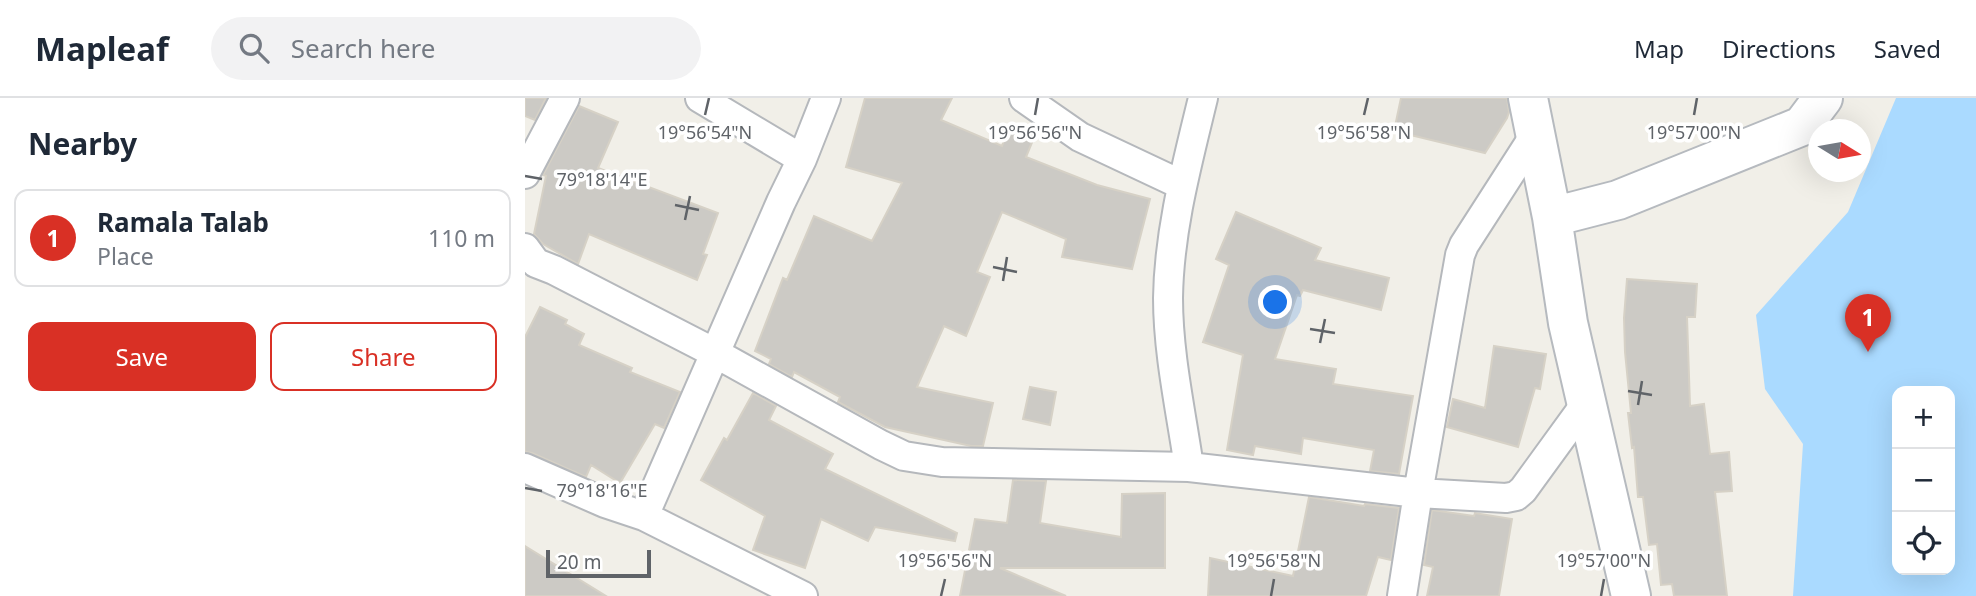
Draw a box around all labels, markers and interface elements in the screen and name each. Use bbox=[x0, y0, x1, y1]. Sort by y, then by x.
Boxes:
search box bbox=[211, 17, 701, 80]
text: Mapleaf bbox=[35, 26, 169, 71]
icon: search bbox=[235, 29, 273, 67]
text: Search here bbox=[291, 30, 436, 66]
text: Map bbox=[1634, 32, 1684, 65]
text: Directions bbox=[1722, 32, 1836, 65]
text: Saved bbox=[1874, 32, 1941, 65]
north arrow bbox=[1808, 119, 1871, 182]
text: 19°56'54"N bbox=[658, 120, 752, 144]
text: 19°56'56"N bbox=[988, 120, 1082, 144]
text: 19°56'58"N bbox=[1317, 120, 1411, 144]
text: 19°57'00"N bbox=[1647, 120, 1741, 144]
text: Nearby bbox=[28, 123, 137, 164]
text: 79°18'14"E bbox=[557, 167, 647, 191]
text: Ramala Talab bbox=[97, 204, 269, 240]
text: 1 bbox=[46, 222, 60, 254]
text: 110 m bbox=[428, 222, 495, 254]
text: Place bbox=[97, 240, 154, 272]
your location bbox=[1258, 285, 1292, 319]
pin: 1 bbox=[1845, 294, 1891, 352]
button: Save bbox=[28, 322, 256, 391]
button: Share bbox=[270, 322, 497, 391]
map controls bbox=[1892, 386, 1955, 575]
button: + bbox=[1892, 386, 1955, 449]
button: − bbox=[1892, 449, 1955, 512]
text: 79°18'16"E bbox=[557, 478, 647, 502]
button: locate bbox=[1892, 512, 1955, 575]
scale bar bbox=[546, 547, 651, 579]
text: 19°56'56"N bbox=[898, 548, 992, 572]
text: 19°56'58"N bbox=[1227, 548, 1321, 572]
text: 19°57'00"N bbox=[1557, 548, 1651, 572]
text: 20 m bbox=[557, 549, 601, 575]

